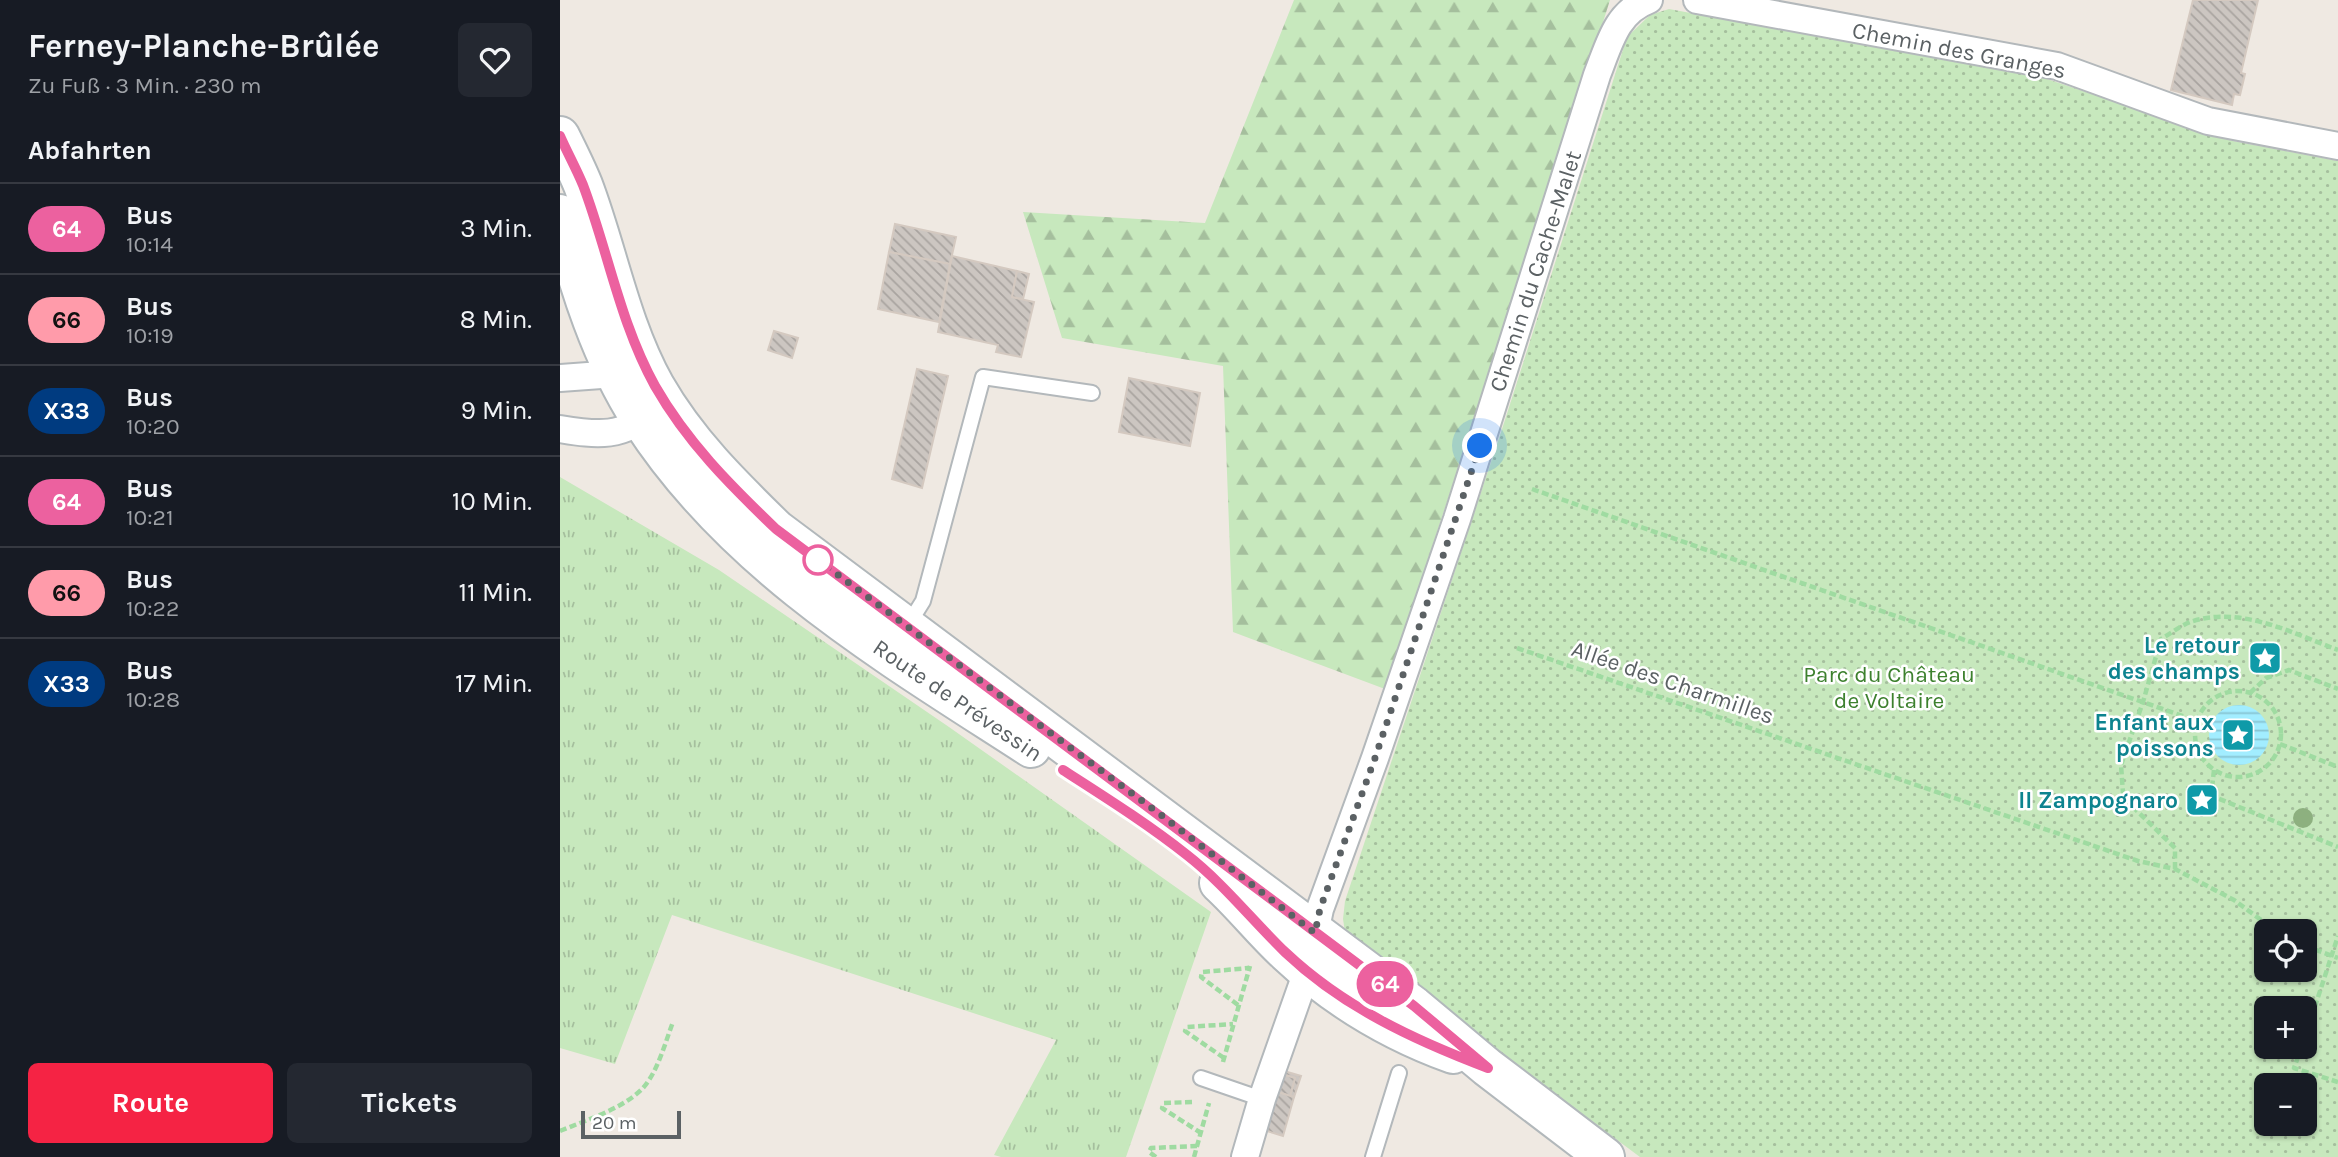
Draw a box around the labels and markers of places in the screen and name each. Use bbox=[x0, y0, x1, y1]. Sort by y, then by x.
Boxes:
unlabelled marker bbox=[803, 545, 833, 575]
place label: Le retour des champs bbox=[2108, 632, 2240, 685]
place icon: Le retour des champs bbox=[2246, 639, 2284, 677]
place label: Enfant aux poissons bbox=[2094, 709, 2214, 762]
place icon: Enfant aux poissons bbox=[2219, 716, 2257, 754]
place icon: Il Zampognaro bbox=[2183, 781, 2221, 819]
place label: Il Zampognaro bbox=[2018, 787, 2178, 814]

